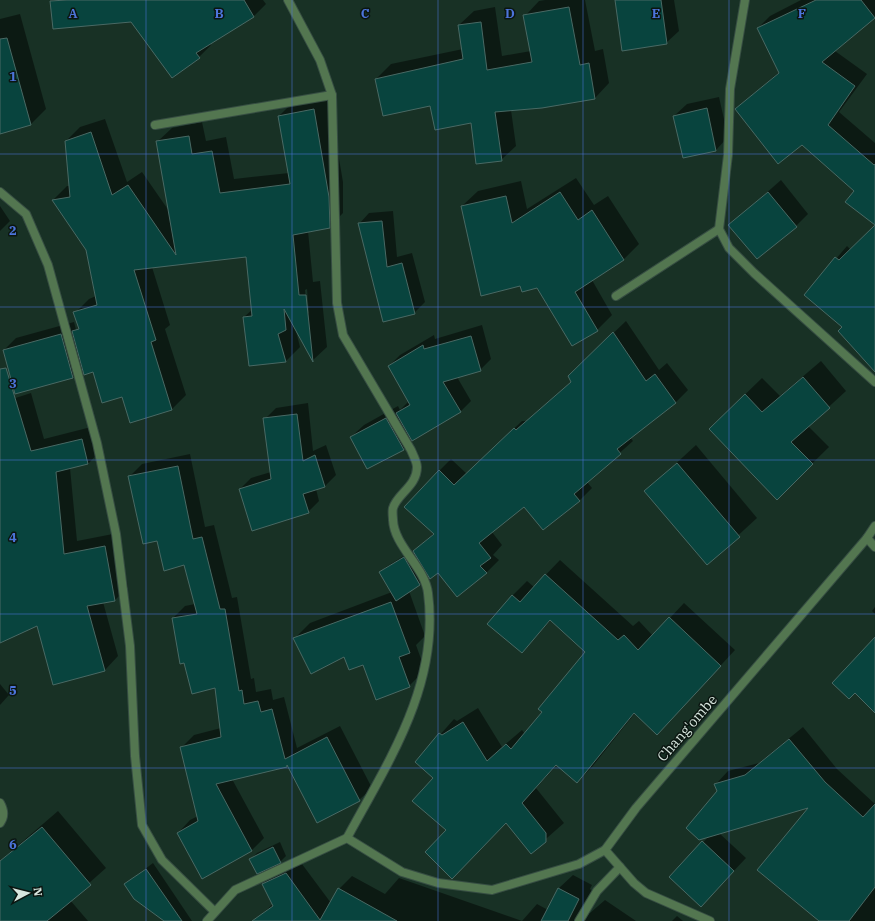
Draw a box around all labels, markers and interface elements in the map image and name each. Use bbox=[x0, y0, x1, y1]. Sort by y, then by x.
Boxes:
text: A bbox=[68, 5, 78, 22]
text: B bbox=[214, 5, 224, 22]
text: C bbox=[361, 5, 370, 22]
text: D bbox=[505, 5, 515, 22]
text: E bbox=[652, 5, 660, 22]
text: F bbox=[798, 5, 806, 22]
text: 1 bbox=[9, 68, 17, 85]
text: 2 bbox=[9, 222, 17, 239]
text: 3 bbox=[9, 375, 17, 392]
text: 4 bbox=[9, 529, 17, 546]
text: 5 bbox=[9, 682, 17, 699]
street label: Chang'ombe bbox=[653, 691, 721, 765]
text: 6 bbox=[9, 836, 17, 853]
north arrow bbox=[8, 873, 48, 913]
text: N bbox=[30, 887, 45, 897]

